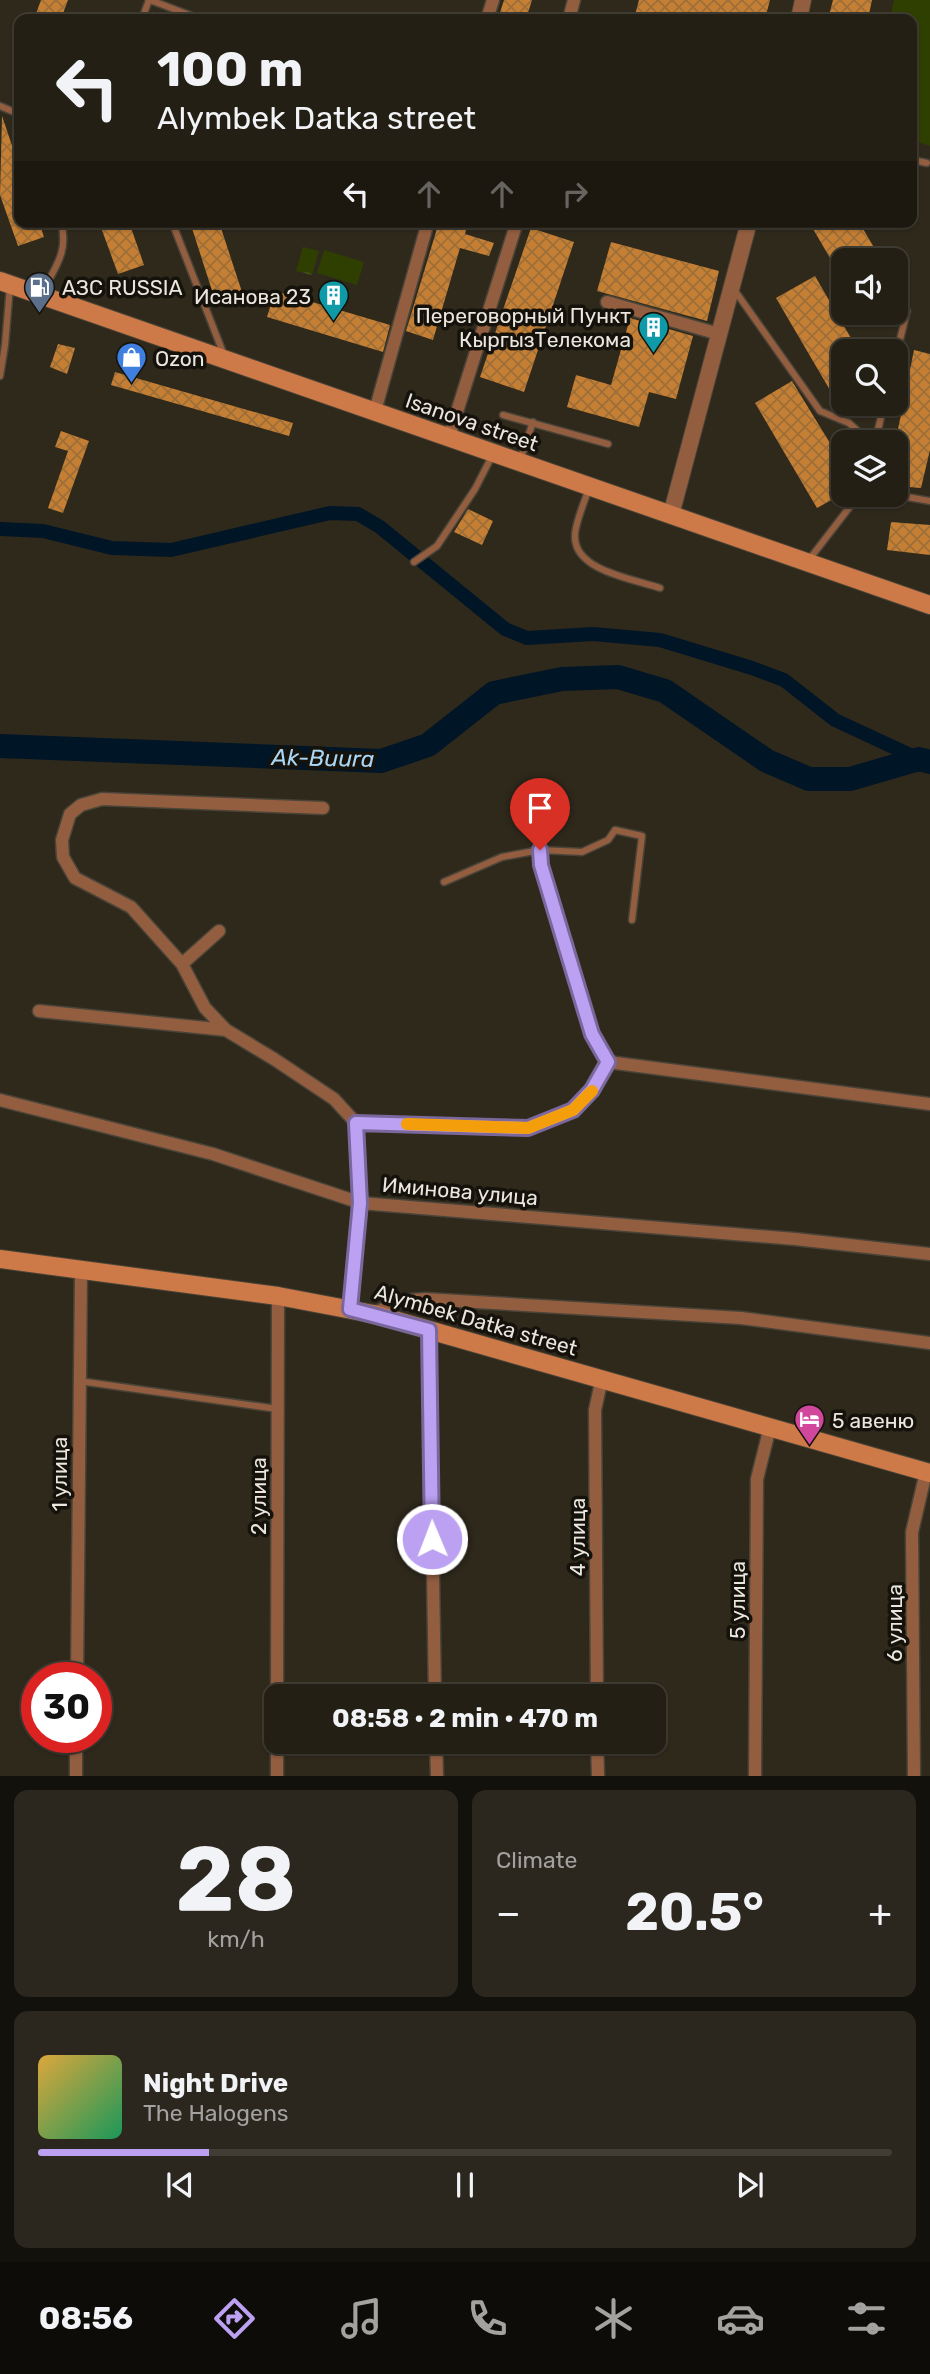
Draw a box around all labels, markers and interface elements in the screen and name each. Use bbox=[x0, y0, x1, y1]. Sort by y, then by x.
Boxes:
text: 100 m bbox=[157, 40, 303, 98]
icon: left bbox=[42, 42, 133, 133]
text: Alymbek Datka street bbox=[157, 99, 476, 137]
icon: left bbox=[337, 175, 375, 213]
icon: ahead bbox=[410, 175, 448, 213]
icon: ahead bbox=[483, 175, 521, 213]
icon: right bbox=[556, 175, 594, 213]
map controls bbox=[831, 248, 908, 507]
button: sound bbox=[831, 248, 908, 325]
fuel station icon: АЗС RUSSIA bbox=[22, 270, 56, 314]
place label: АЗС RUSSIA bbox=[62, 275, 183, 300]
building icon: Исанова 23 bbox=[317, 279, 351, 323]
place label: Исанова 23 bbox=[194, 284, 311, 309]
place label: Переговорный Пункт КыргызТелекома bbox=[416, 303, 631, 352]
building icon: Переговорный Пункт КыргызТелекома bbox=[637, 310, 671, 354]
button: search bbox=[831, 339, 908, 416]
shop icon: Ozon bbox=[115, 341, 149, 385]
place label: Ozon bbox=[155, 346, 205, 371]
street label: Isanova street bbox=[402, 388, 542, 456]
button: layers bbox=[831, 430, 908, 507]
water label: Ak-Buura bbox=[270, 743, 375, 773]
pin bbox=[510, 778, 570, 850]
icon: arrive bbox=[521, 789, 559, 827]
street label: Иминова улица bbox=[381, 1172, 539, 1210]
street label: Alymbek Datka street bbox=[372, 1279, 580, 1361]
hotel icon: 5 авеню bbox=[792, 1403, 826, 1447]
place label: 5 авеню bbox=[832, 1408, 914, 1433]
street label: 1 улица bbox=[47, 1437, 72, 1511]
street label: 2 улица bbox=[246, 1457, 271, 1535]
street label: 4 улица bbox=[565, 1498, 590, 1576]
position arrow bbox=[395, 1502, 469, 1576]
street label: 5 улица bbox=[725, 1561, 750, 1639]
street label: 6 улица bbox=[882, 1584, 907, 1662]
speed limit sign: 30 bbox=[21, 1662, 112, 1753]
text: 08:58 · 2 min · 470 m bbox=[332, 1703, 598, 1734]
text: 28 bbox=[176, 1825, 296, 1933]
text: Climate bbox=[496, 1846, 577, 1874]
text: 20.5° bbox=[625, 1881, 764, 1943]
text: − bbox=[496, 1890, 521, 1936]
text: + bbox=[868, 1890, 892, 1936]
text: km/h bbox=[207, 1925, 265, 1953]
text: Night Drive bbox=[143, 2068, 288, 2099]
text: The Halogens bbox=[143, 2099, 289, 2127]
icon: previous bbox=[161, 2166, 199, 2204]
icon: pause bbox=[446, 2166, 484, 2204]
icon: next bbox=[731, 2166, 769, 2204]
icon: directions bbox=[210, 2294, 259, 2343]
icon: music bbox=[337, 2294, 386, 2343]
icon: phone bbox=[463, 2294, 512, 2343]
icon: climate bbox=[589, 2294, 638, 2343]
icon: car bbox=[716, 2294, 765, 2343]
icon: filters bbox=[842, 2294, 891, 2343]
text: 08:56 bbox=[39, 2299, 133, 2337]

